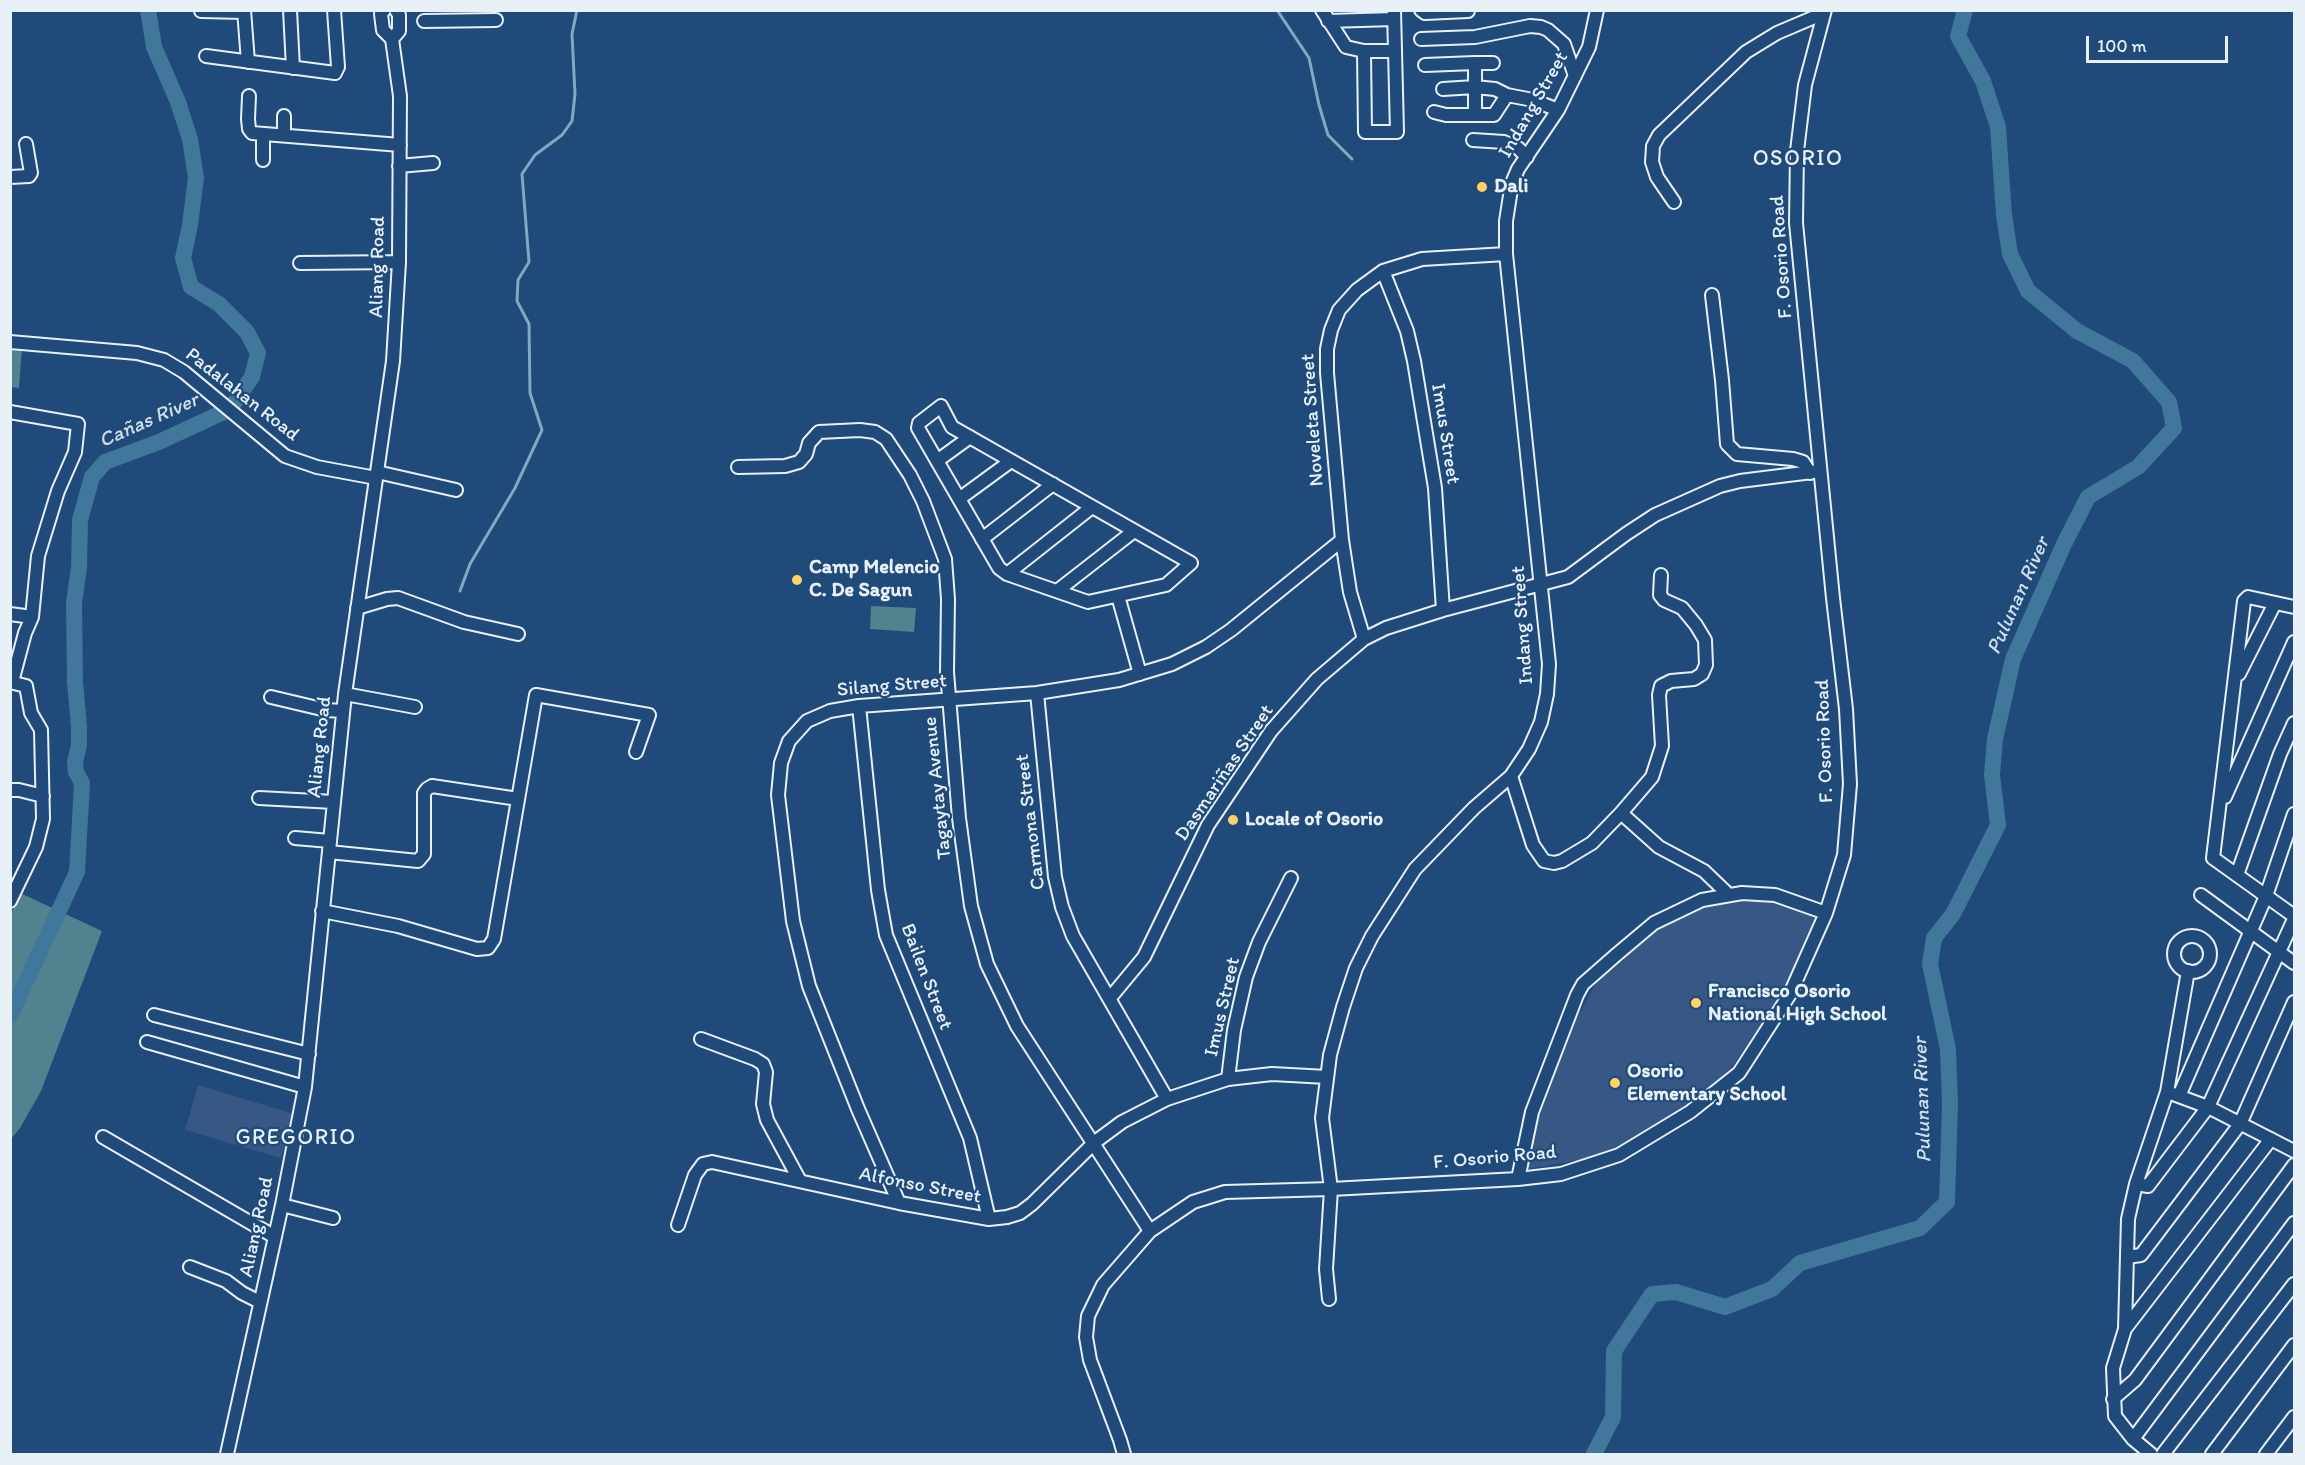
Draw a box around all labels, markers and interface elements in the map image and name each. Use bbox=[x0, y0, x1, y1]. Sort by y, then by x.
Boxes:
scale bar bbox=[2089, 24, 2232, 62]
text: 100 m bbox=[2097, 35, 2147, 57]
street label: Indang Street bbox=[1494, 48, 1574, 162]
district label: OSORIO bbox=[1753, 146, 1843, 172]
place label: Dali bbox=[1494, 175, 1528, 199]
marker: Dali bbox=[1475, 180, 1489, 194]
street label: F. Osorio Road bbox=[1766, 194, 1798, 320]
street label: Aliang Road bbox=[365, 216, 391, 318]
street label: Padalahan Road bbox=[180, 343, 304, 447]
street label: Noveleta Street bbox=[1296, 353, 1330, 487]
street label: Imus Street bbox=[1425, 382, 1465, 486]
water label: Cañas River bbox=[95, 388, 203, 454]
water label: Pulunan River bbox=[1982, 534, 2056, 658]
place label: Camp Melencio C. De Sagun bbox=[809, 556, 939, 603]
street label: Indang Street bbox=[1507, 565, 1539, 685]
marker: Camp Melencio C. De Sagun bbox=[790, 573, 804, 587]
street label: Silang Street bbox=[836, 669, 948, 703]
street label: F. Osorio Road bbox=[1811, 679, 1839, 803]
street label: Aliang Road bbox=[303, 695, 337, 799]
street label: Dasmariñas Street bbox=[1170, 700, 1280, 846]
street label: Tagaytay Avenue bbox=[919, 715, 957, 861]
street label: Carmona Street bbox=[1011, 753, 1051, 891]
place label: Locale of Osorio bbox=[1245, 808, 1383, 832]
marker: Locale of Osorio bbox=[1226, 813, 1240, 827]
street label: Bailen Street bbox=[895, 921, 957, 1033]
street label: Imus Street bbox=[1200, 955, 1246, 1059]
place label: Francisco Osorio National High School bbox=[1708, 980, 1887, 1027]
marker: Francisco Osorio National High School bbox=[1689, 996, 1703, 1010]
water label: Pulunan River bbox=[1908, 1037, 1938, 1163]
place label: Osorio Elementary School bbox=[1627, 1060, 1786, 1107]
marker: Osorio Elementary School bbox=[1608, 1076, 1622, 1090]
district label: GREGORIO bbox=[235, 1125, 357, 1151]
street label: F. Osorio Road bbox=[1432, 1141, 1558, 1175]
street label: Alfonso Street bbox=[857, 1162, 983, 1210]
street label: Aliang Road bbox=[235, 1175, 279, 1279]

